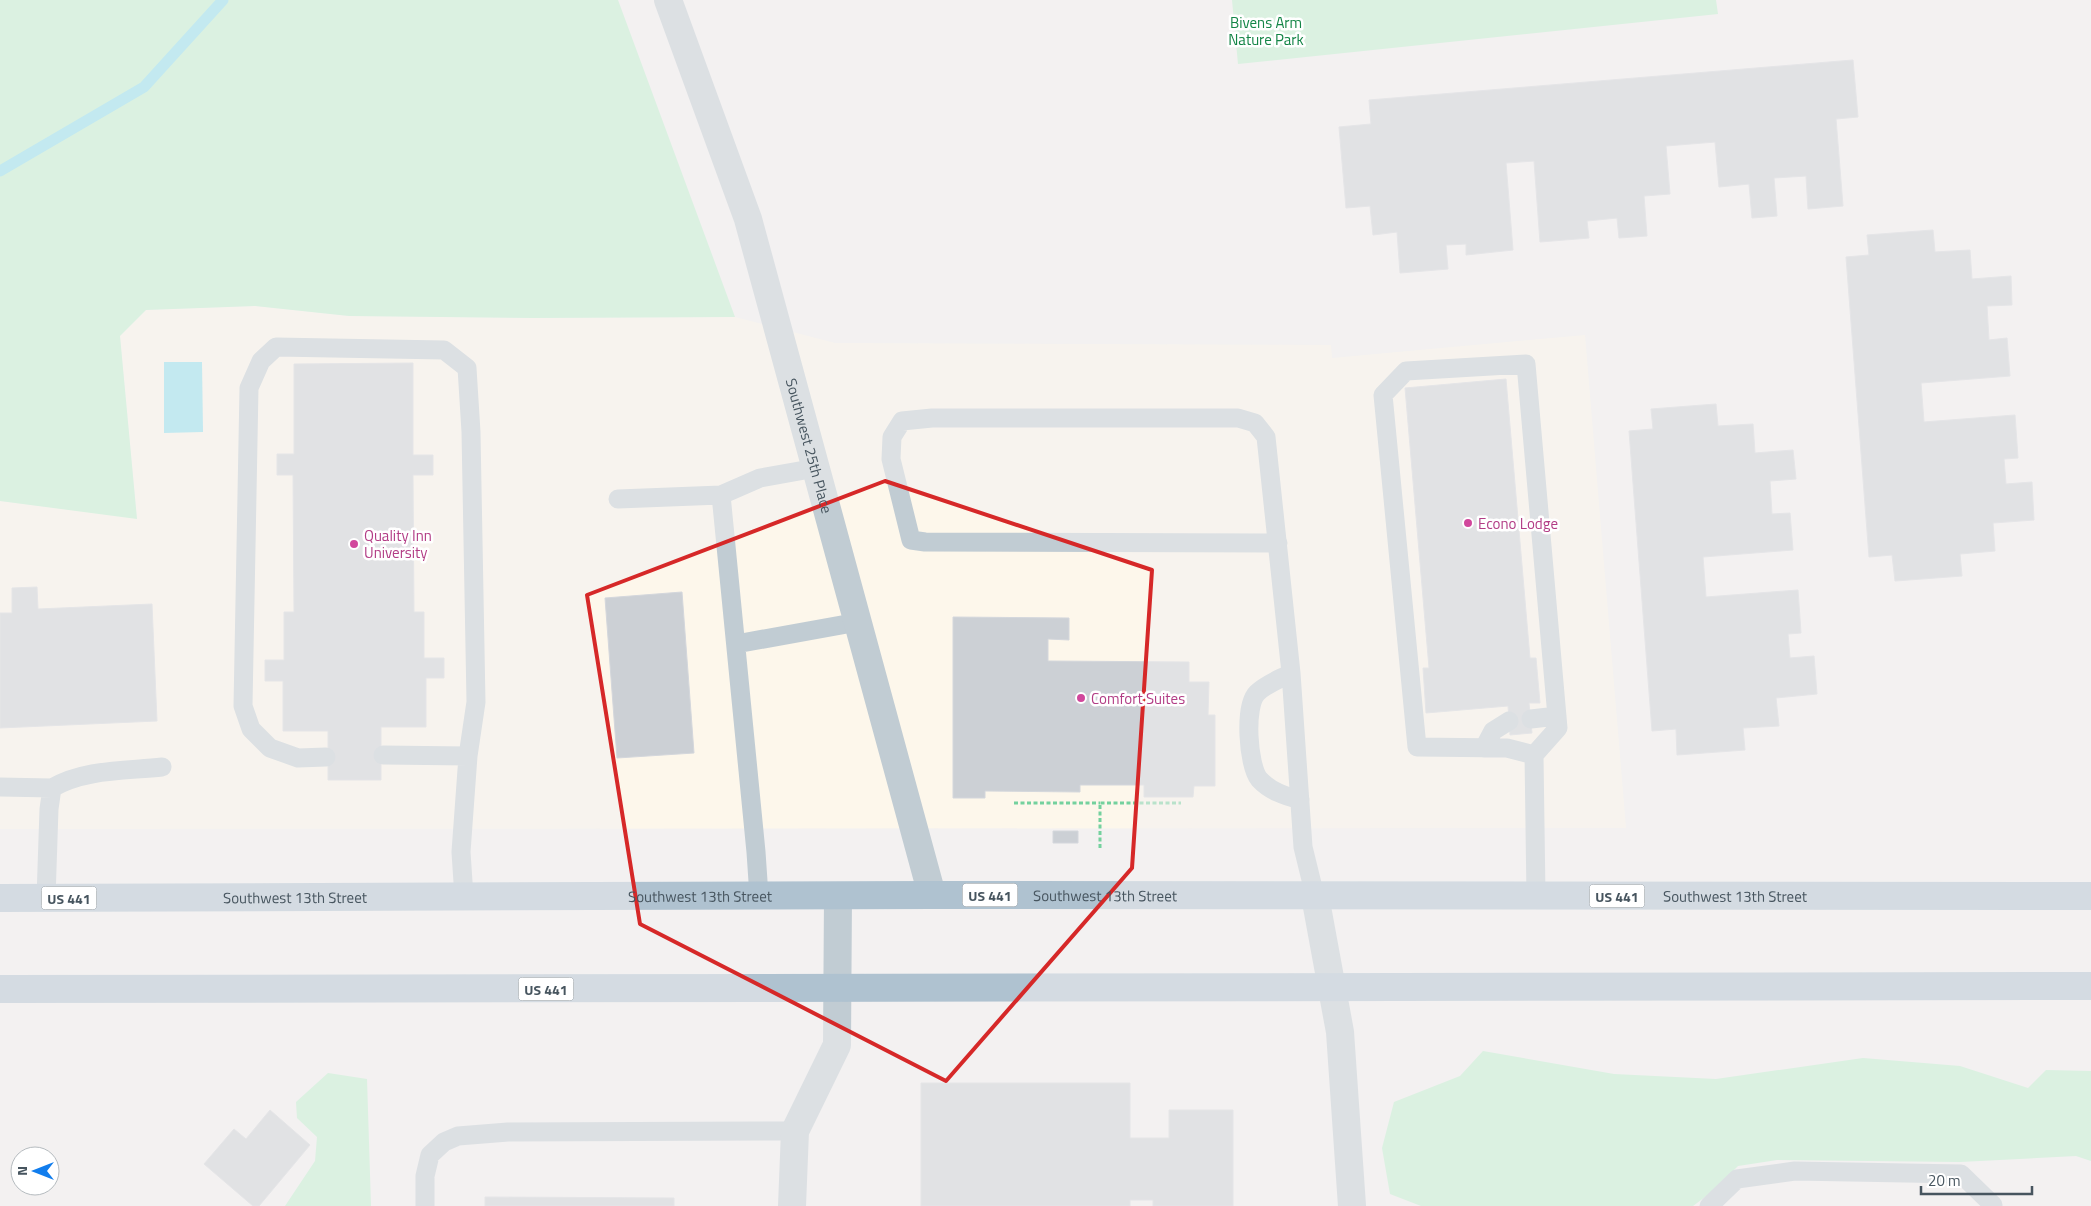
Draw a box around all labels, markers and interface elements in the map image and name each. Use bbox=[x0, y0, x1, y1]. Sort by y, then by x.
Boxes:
park label: Bivens Arm Nature Park bbox=[1228, 11, 1304, 51]
street label: Southwest 25th Place bbox=[780, 375, 839, 516]
place label: Econo Lodge bbox=[1478, 512, 1558, 535]
marker: Econo Lodge bbox=[1462, 517, 1474, 529]
place label: Quality Inn University bbox=[364, 524, 432, 564]
marker: Quality Inn University bbox=[348, 538, 360, 550]
place label: Comfort Suites bbox=[1091, 687, 1185, 710]
marker: Comfort Suites bbox=[1075, 692, 1087, 704]
street label: Southwest 13th Street bbox=[628, 884, 773, 907]
road number: US 441 bbox=[962, 884, 1018, 906]
street label: Southwest 13th Street bbox=[1033, 884, 1178, 907]
road number: US 441 bbox=[1590, 884, 1644, 908]
street label: Southwest 13th Street bbox=[1663, 884, 1808, 907]
street label: Southwest 13th Street bbox=[223, 885, 368, 909]
road number: US 441 bbox=[42, 886, 96, 910]
road number: US 441 bbox=[518, 978, 574, 1001]
north arrow bbox=[10, 1146, 60, 1196]
scale bar bbox=[1921, 1164, 2032, 1196]
text: N bbox=[11, 1166, 32, 1176]
text: 20 m bbox=[1928, 1169, 1961, 1192]

